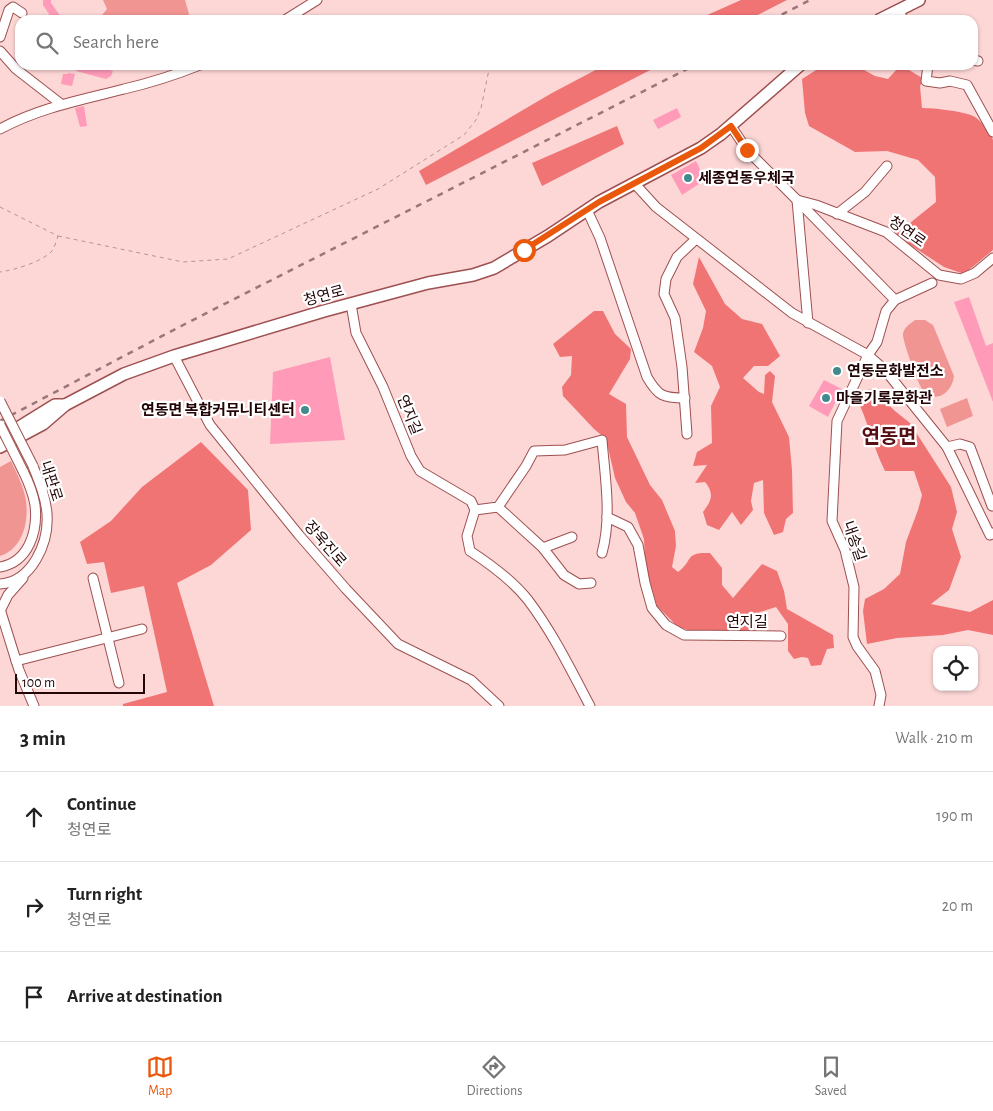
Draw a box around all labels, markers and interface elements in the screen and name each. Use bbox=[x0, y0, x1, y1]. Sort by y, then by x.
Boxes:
search box bbox=[15, 15, 978, 70]
icon: search bbox=[33, 29, 61, 57]
text: Search here bbox=[73, 33, 159, 52]
route end bbox=[736, 139, 759, 162]
place label: 세종연동우체국 bbox=[698, 170, 795, 186]
marker: 세종연동우체국 bbox=[682, 172, 694, 184]
street label: 청연로 bbox=[886, 213, 929, 250]
route start bbox=[513, 239, 536, 262]
street label: 청연로 bbox=[302, 282, 346, 309]
place label: 연동문화발전소 bbox=[847, 363, 944, 379]
marker: 연동문화발전소 bbox=[831, 365, 843, 377]
place label: 마을기록문화관 bbox=[836, 390, 933, 406]
marker: 마을기록문화관 bbox=[820, 392, 832, 404]
street label: 연지길 bbox=[394, 393, 425, 437]
place label: 연동면 복합커뮤니티센터 bbox=[141, 401, 295, 418]
marker: 연동면 복합커뮤니티센터 bbox=[299, 404, 311, 416]
district label: 연동면 bbox=[861, 426, 917, 447]
street label: 내판로 bbox=[37, 459, 65, 503]
street label: 장욱진로 bbox=[301, 518, 350, 570]
street label: 내송길 bbox=[840, 519, 869, 563]
street label: 연지길 bbox=[726, 614, 768, 630]
map controls bbox=[933, 646, 978, 691]
button: locate bbox=[933, 646, 978, 691]
scale bar bbox=[15, 671, 145, 694]
text: 100 m bbox=[22, 676, 55, 690]
text: 3 min bbox=[20, 728, 66, 749]
text: Walk · 210 m bbox=[895, 730, 973, 746]
text: Continue bbox=[67, 795, 136, 814]
icon: ahead bbox=[20, 803, 48, 831]
text: 190 m bbox=[936, 808, 973, 824]
text: 청연로 bbox=[67, 822, 111, 838]
text: Turn right bbox=[67, 885, 142, 904]
icon: right bbox=[20, 893, 48, 921]
text: 20 m bbox=[942, 898, 973, 914]
text: 청연로 bbox=[67, 912, 111, 928]
icon: arrive bbox=[20, 983, 48, 1011]
text: Arrive at destination bbox=[67, 987, 223, 1006]
tab: Map bbox=[146, 1053, 174, 1100]
tab: Directions bbox=[467, 1053, 522, 1100]
tab: Saved bbox=[815, 1053, 847, 1100]

